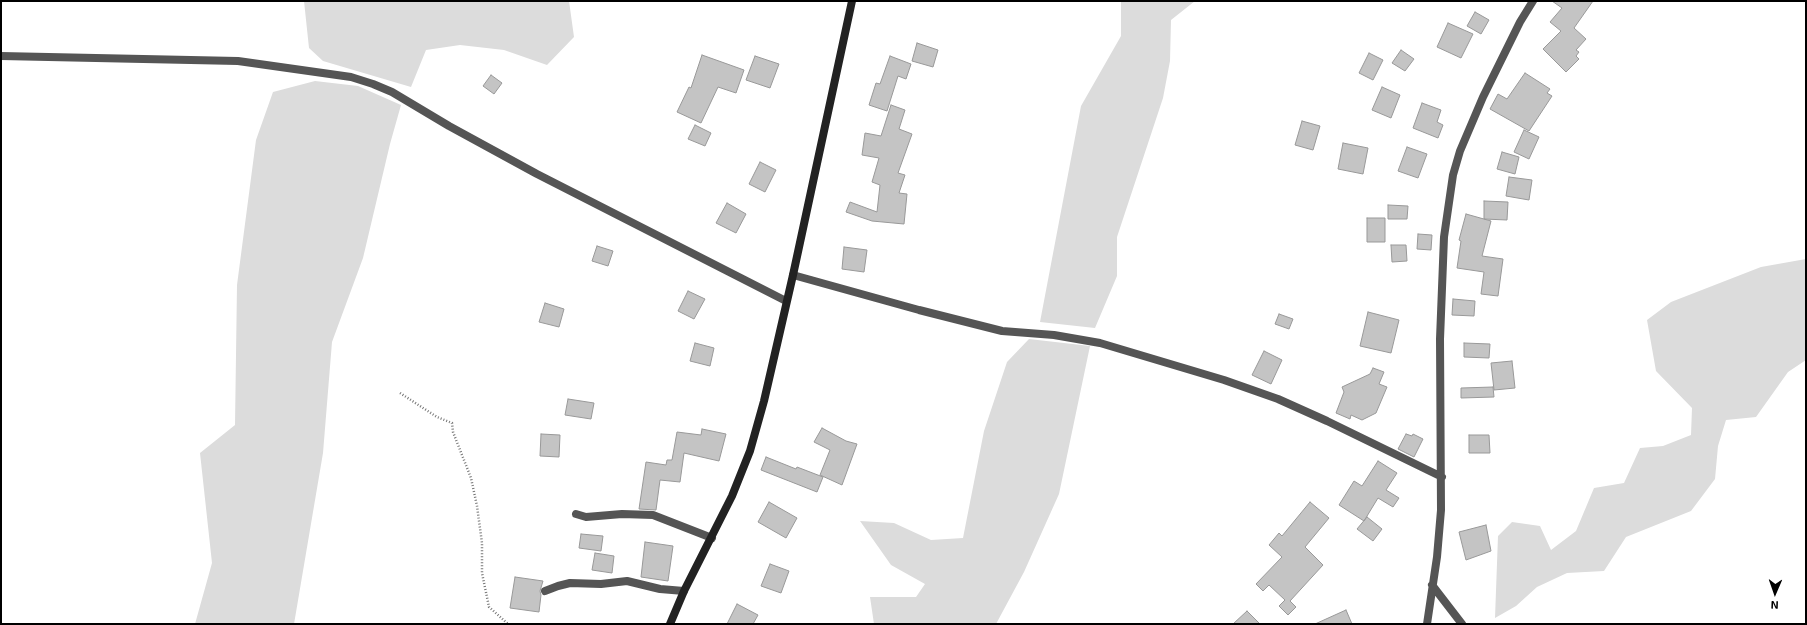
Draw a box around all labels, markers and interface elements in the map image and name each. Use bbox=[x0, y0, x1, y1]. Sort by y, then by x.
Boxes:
north arrow bbox=[1755, 573, 1795, 613]
text: N bbox=[1770, 599, 1779, 612]

